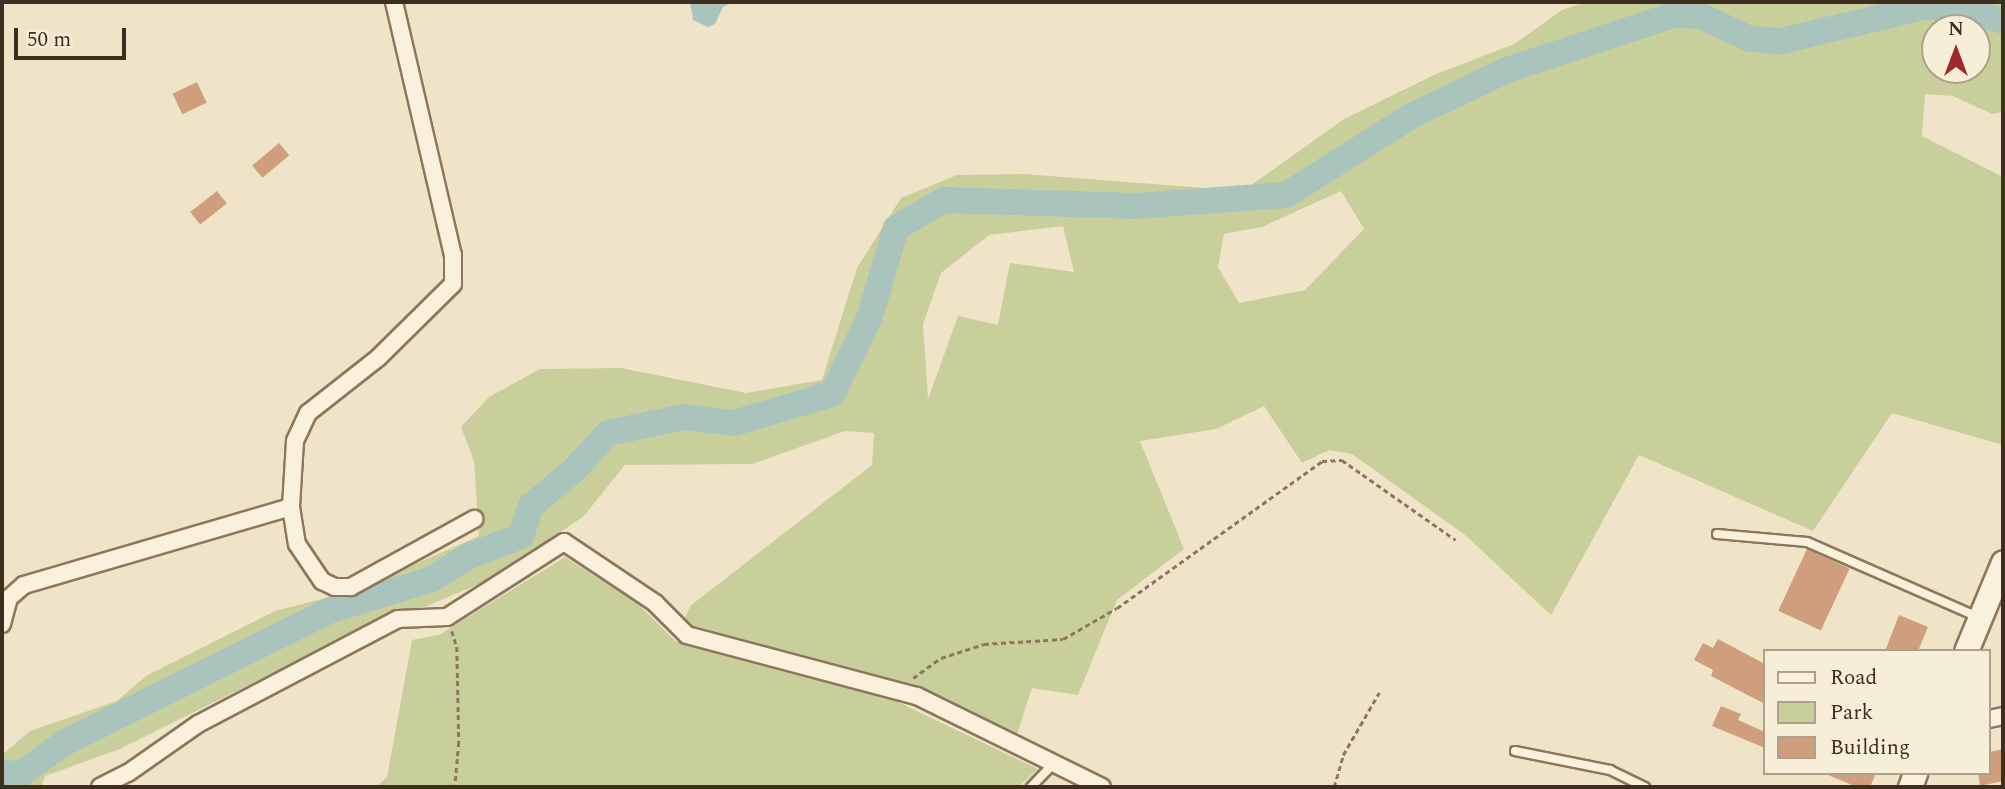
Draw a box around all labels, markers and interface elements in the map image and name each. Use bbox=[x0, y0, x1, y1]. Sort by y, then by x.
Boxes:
scale bar bbox=[18, 14, 130, 58]
north arrow bbox=[1921, 14, 1991, 84]
text: N bbox=[1948, 15, 1964, 44]
text: 50 m bbox=[27, 24, 71, 56]
legend bbox=[1764, 649, 1991, 775]
text: Road bbox=[1830, 662, 1877, 694]
text: Park bbox=[1830, 697, 1873, 729]
text: Building bbox=[1830, 732, 1910, 764]

